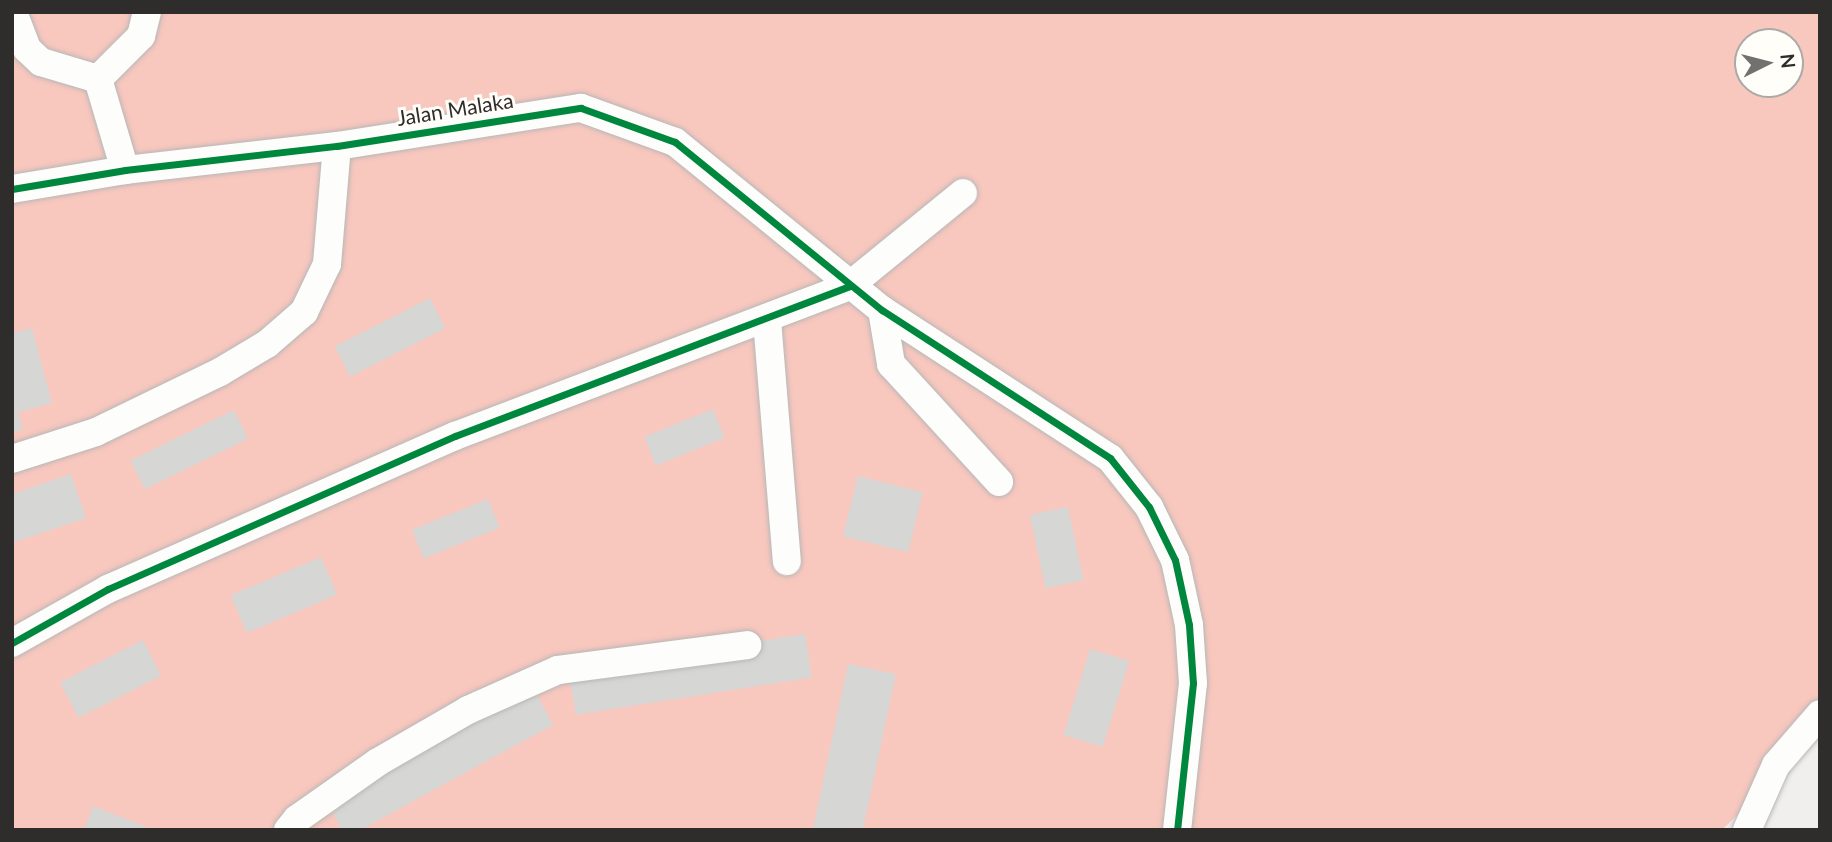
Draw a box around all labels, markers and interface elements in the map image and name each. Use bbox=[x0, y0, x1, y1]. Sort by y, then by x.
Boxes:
north arrow bbox=[1734, 28, 1804, 98]
text: N bbox=[1776, 52, 1801, 69]
street label: Jalan Malaka bbox=[395, 87, 515, 131]

